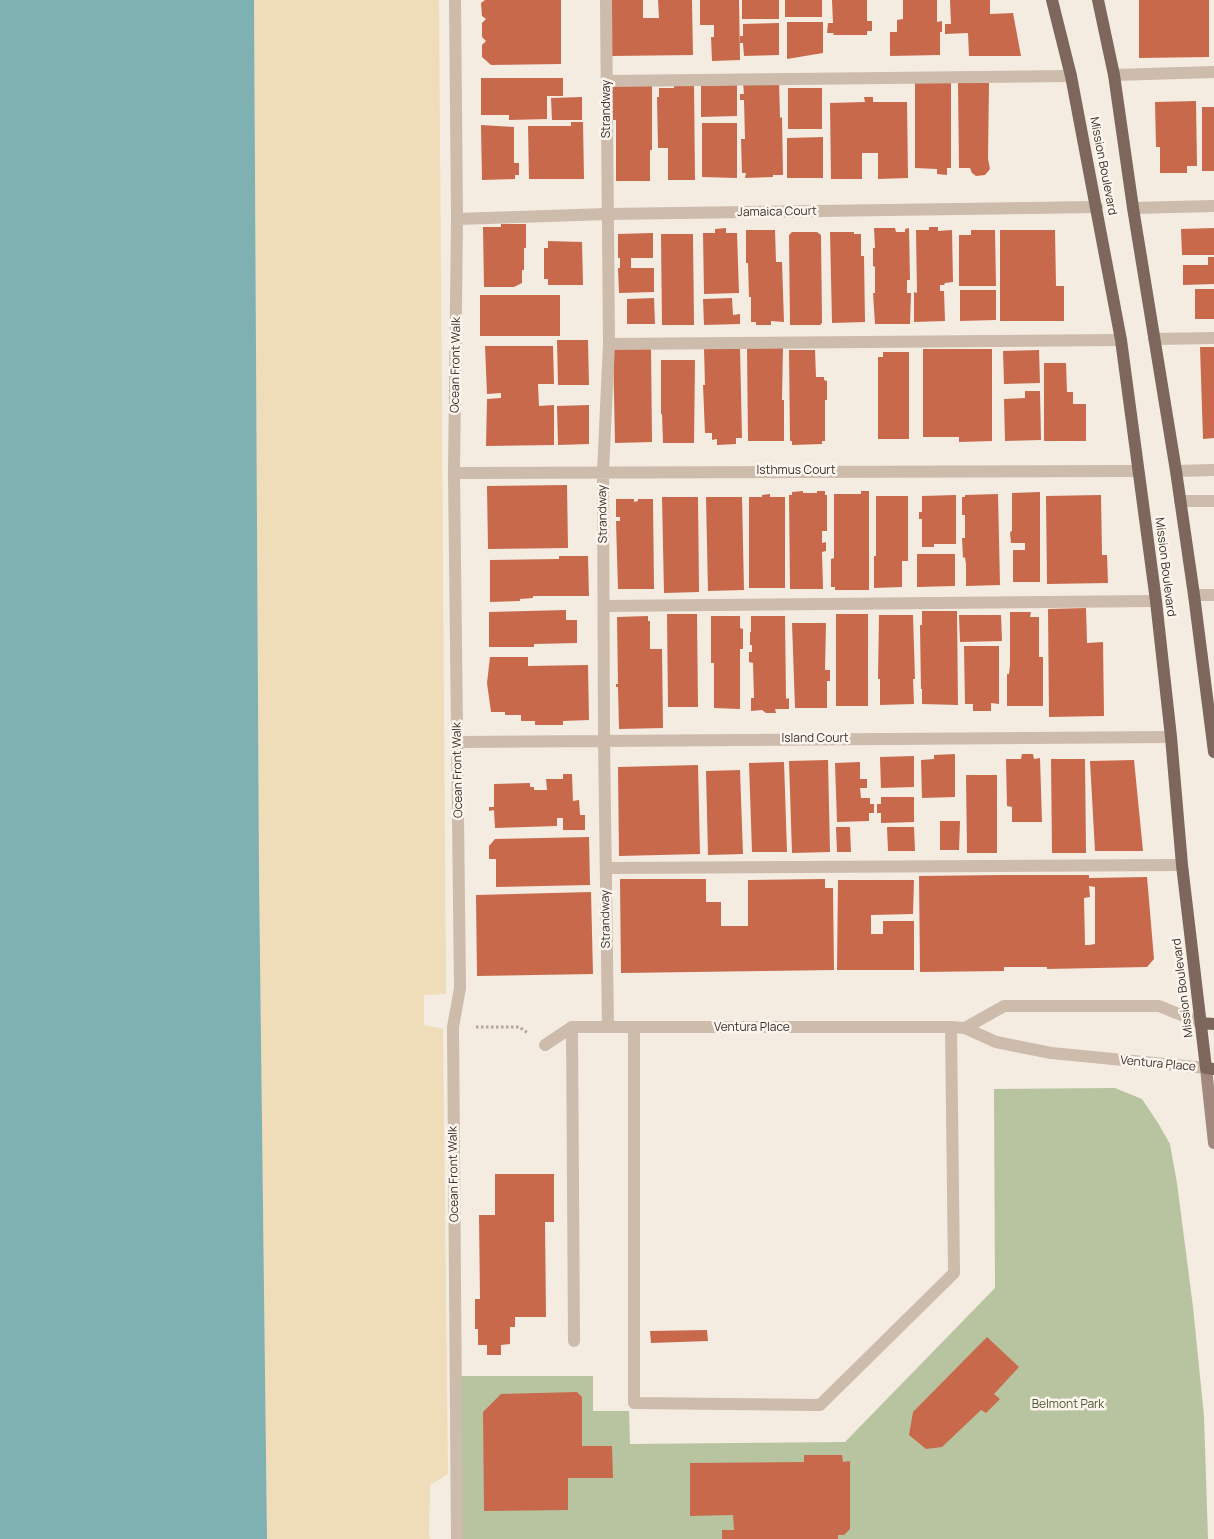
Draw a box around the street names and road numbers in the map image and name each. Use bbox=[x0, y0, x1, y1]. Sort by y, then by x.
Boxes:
street label: Strandway bbox=[600, 80, 614, 138]
street label: Mission Boulevard bbox=[1086, 116, 1120, 216]
street label: Jamaica Court bbox=[737, 204, 817, 220]
street label: Ocean Front Walk bbox=[448, 317, 464, 413]
street label: Isthmus Court bbox=[757, 464, 835, 478]
street label: Strandway bbox=[595, 485, 611, 543]
street label: Mission Boulevard bbox=[1152, 517, 1178, 617]
street label: Ocean Front Walk bbox=[450, 722, 466, 818]
street label: Island Court bbox=[781, 732, 849, 746]
street label: Strandway bbox=[598, 890, 614, 948]
street label: Mission Boulevard bbox=[1170, 938, 1196, 1038]
street label: Ventura Place bbox=[714, 1021, 790, 1035]
street label: Ventura Place bbox=[1120, 1054, 1196, 1074]
street label: Ocean Front Walk bbox=[446, 1126, 462, 1222]

